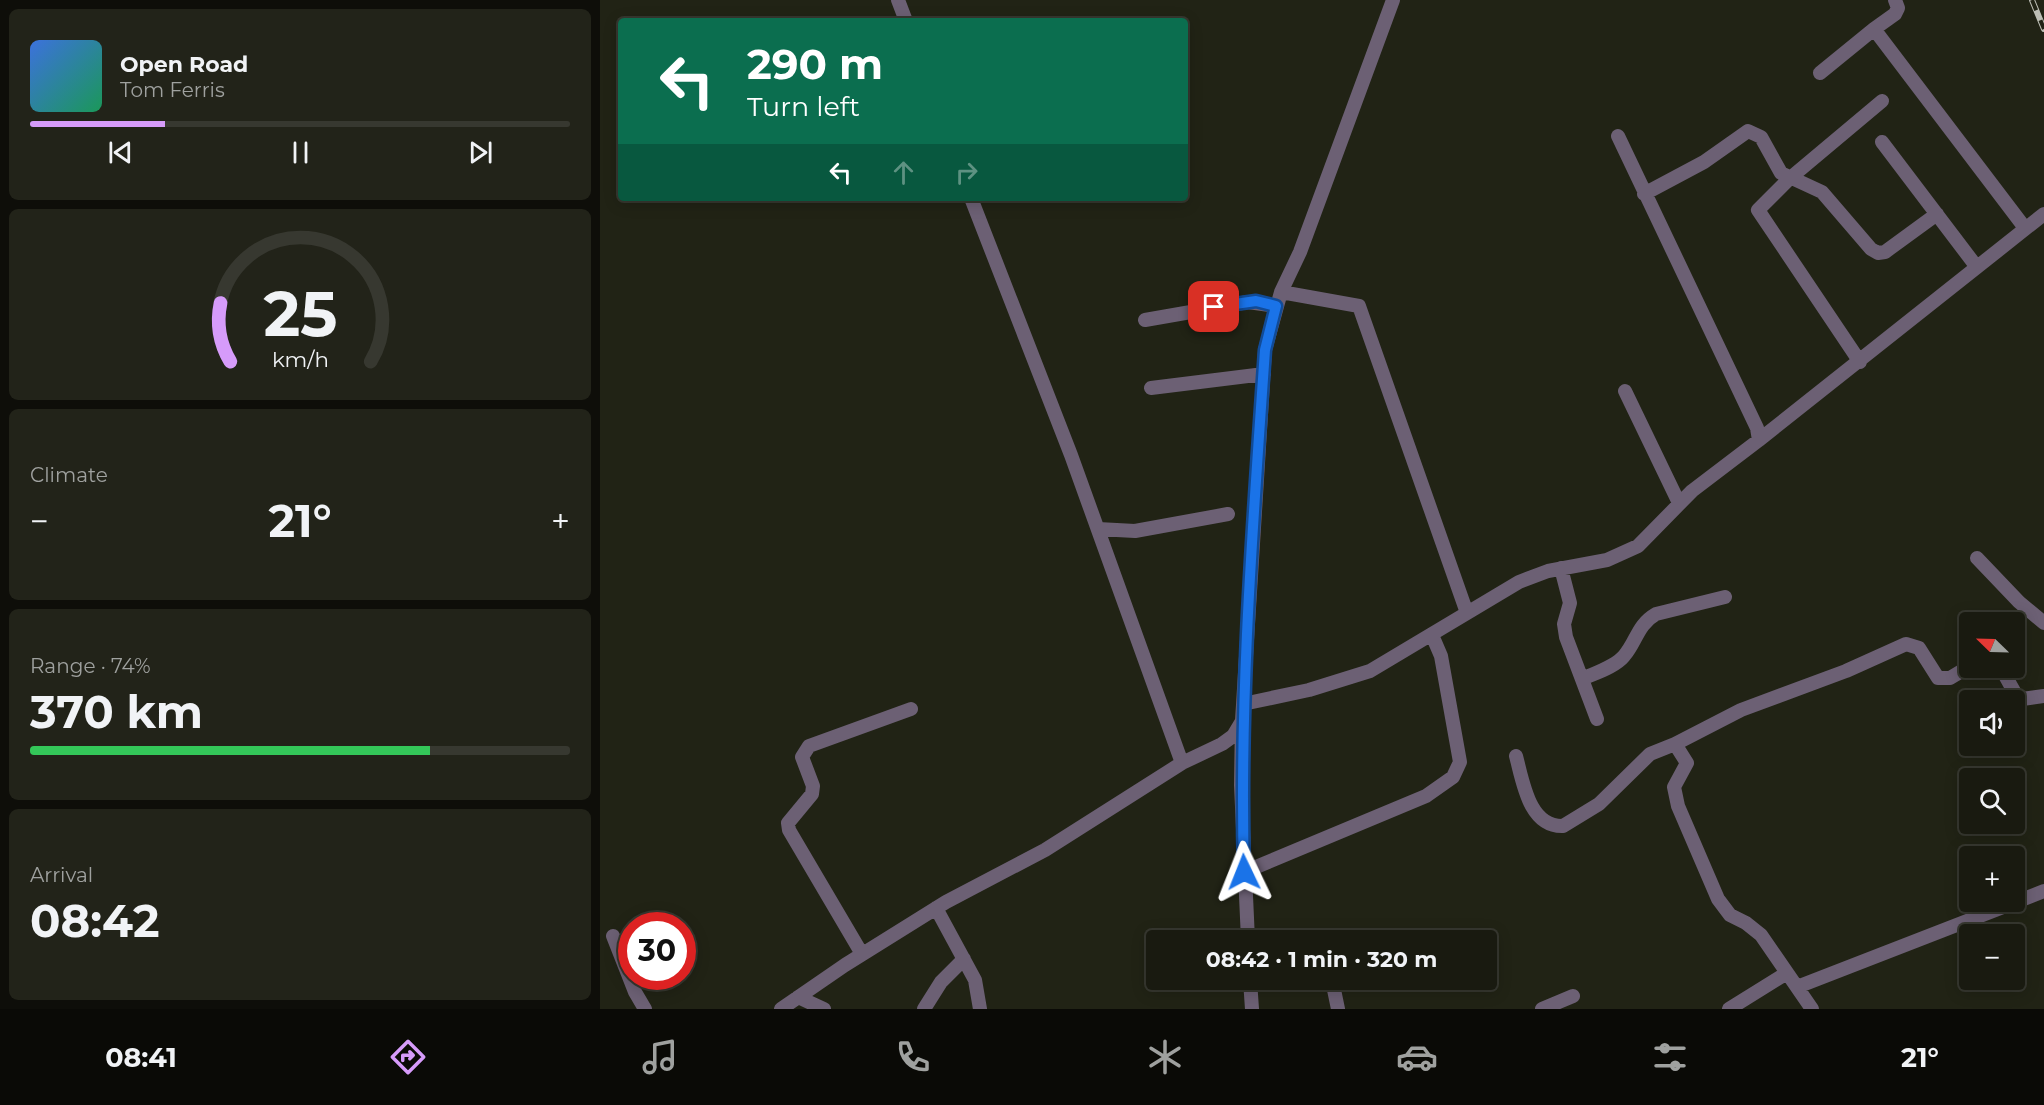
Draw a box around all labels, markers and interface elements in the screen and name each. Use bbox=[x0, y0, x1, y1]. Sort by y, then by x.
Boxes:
text: 290 m bbox=[747, 38, 883, 90]
icon: left bbox=[648, 42, 726, 120]
text: Open Road bbox=[120, 51, 248, 78]
text: Tom Ferris bbox=[120, 78, 225, 102]
text: Turn left bbox=[747, 90, 860, 123]
icon: previous bbox=[104, 136, 137, 169]
icon: pause bbox=[284, 136, 317, 169]
icon: next bbox=[464, 136, 497, 169]
icon: left bbox=[824, 156, 857, 189]
icon: ahead bbox=[887, 156, 920, 189]
icon: right bbox=[950, 156, 983, 189]
text: 25 bbox=[263, 276, 337, 352]
pin bbox=[1188, 281, 1239, 332]
icon: arrive bbox=[1197, 290, 1230, 323]
text: km/h bbox=[271, 346, 329, 372]
text: Climate bbox=[30, 463, 108, 487]
text: 21° bbox=[268, 493, 332, 548]
text: − bbox=[30, 501, 49, 541]
text: + bbox=[551, 501, 570, 541]
north arrow bbox=[1959, 612, 2025, 678]
map controls bbox=[1959, 612, 2025, 990]
text: Range · 74% bbox=[30, 654, 151, 678]
text: 370 km bbox=[30, 684, 203, 739]
button: sound bbox=[1959, 690, 2025, 756]
button: search bbox=[1959, 768, 2025, 834]
position arrow bbox=[1212, 840, 1276, 904]
button: + bbox=[1959, 846, 2025, 912]
text: Arrival bbox=[30, 863, 93, 887]
text: 08:42 bbox=[30, 893, 160, 948]
speed limit sign: 30 bbox=[618, 912, 696, 990]
button: − bbox=[1959, 924, 2025, 990]
text: 08:42 · 1 min · 320 m bbox=[1206, 946, 1437, 973]
icon: directions bbox=[387, 1036, 429, 1078]
icon: music bbox=[639, 1036, 681, 1078]
icon: phone bbox=[892, 1036, 934, 1078]
icon: climate bbox=[1144, 1036, 1186, 1078]
icon: car bbox=[1396, 1036, 1438, 1078]
icon: filters bbox=[1649, 1036, 1691, 1078]
text: 08:41 bbox=[105, 1041, 177, 1074]
text: 21° bbox=[1901, 1041, 1939, 1074]

